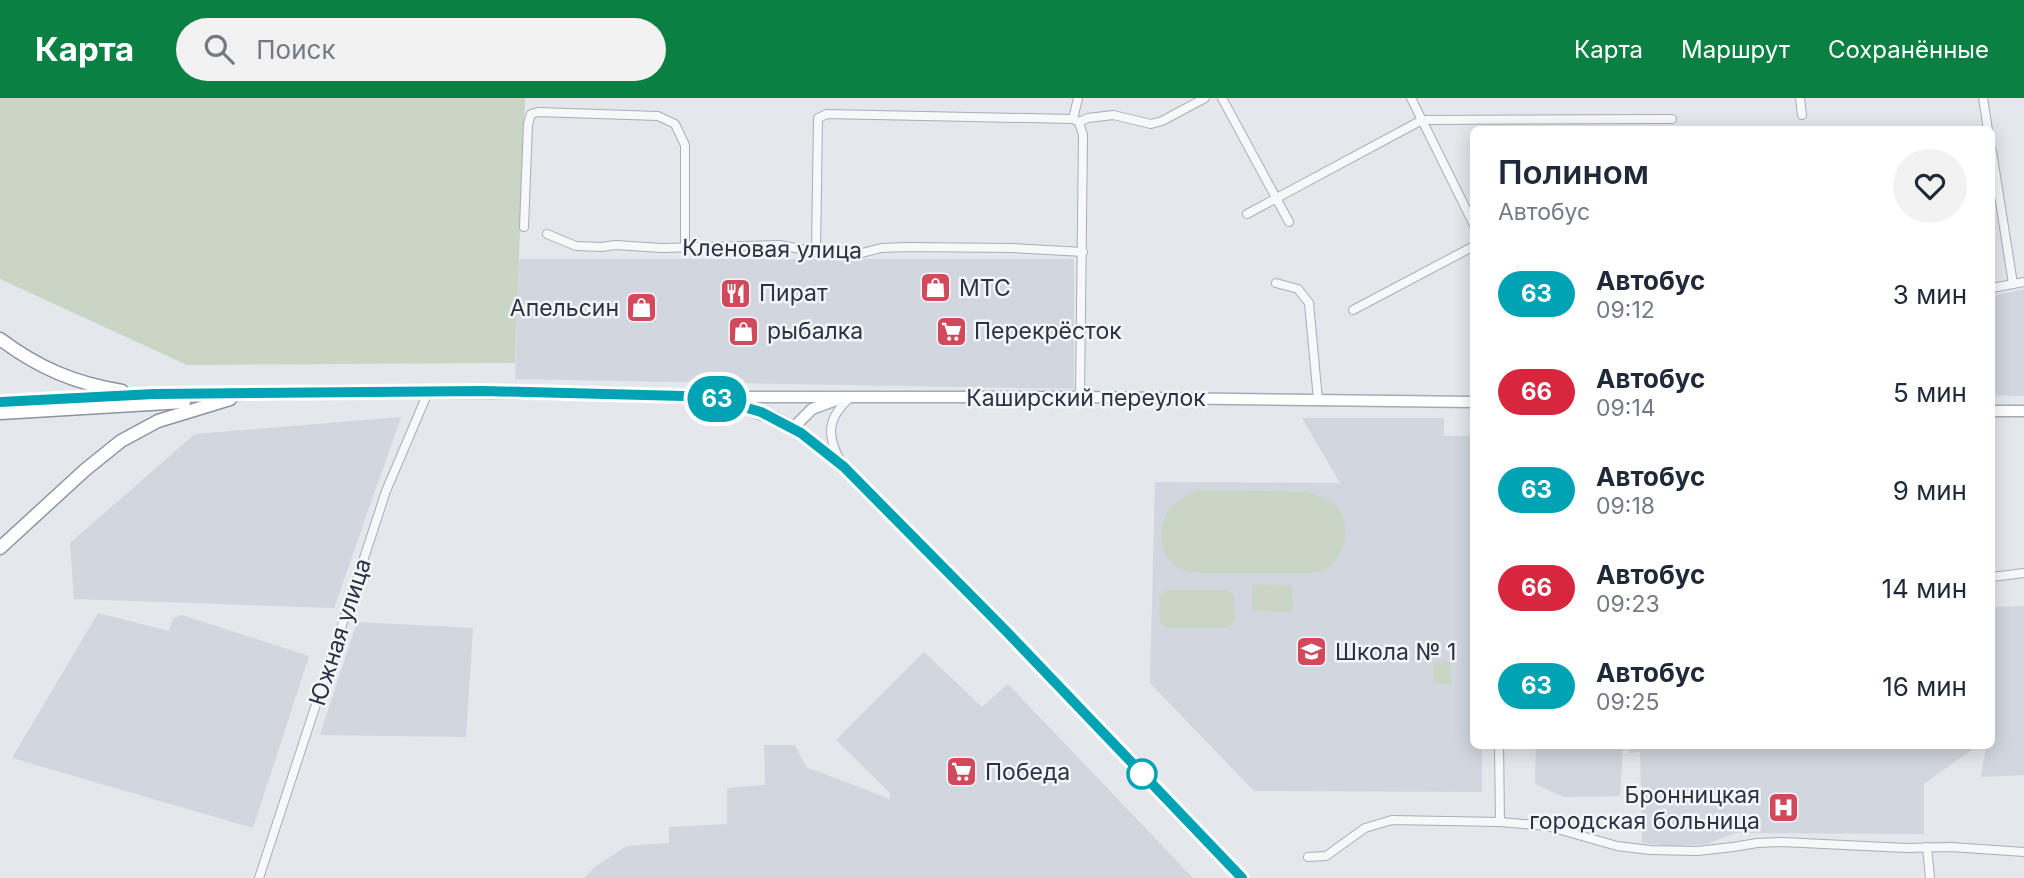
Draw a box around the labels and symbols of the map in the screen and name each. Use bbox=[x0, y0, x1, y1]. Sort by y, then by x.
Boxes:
street label: Кленовая улица bbox=[682, 233, 862, 265]
shop icon: МТС bbox=[919, 271, 953, 305]
place label: МТС bbox=[959, 274, 1011, 302]
restaurant icon: Пират bbox=[719, 276, 753, 310]
place label: Пират bbox=[759, 279, 828, 307]
shop icon: Апельсин bbox=[625, 291, 659, 325]
place label: Апельсин bbox=[510, 294, 619, 322]
shop icon: рыбалка bbox=[727, 314, 761, 348]
supermarket icon: Перекрёсток bbox=[934, 314, 968, 348]
place label: рыбалка bbox=[767, 317, 863, 345]
place label: Перекрёсток bbox=[974, 317, 1122, 345]
line badge: 63 bbox=[686, 376, 748, 422]
street label: Каширский переулок bbox=[966, 384, 1206, 412]
street label: Южная улица bbox=[303, 555, 377, 709]
school or university icon: Школа № 1 bbox=[1295, 635, 1329, 669]
place label: Школа № 1 bbox=[1335, 638, 1456, 666]
supermarket icon: Победа bbox=[945, 755, 979, 789]
place label: Победа bbox=[985, 758, 1070, 786]
unlabelled marker bbox=[1127, 759, 1157, 789]
place label: Бронницкая городская больница bbox=[1529, 781, 1760, 835]
hospital icon: Бронницкая городская больница bbox=[1766, 791, 1800, 825]

